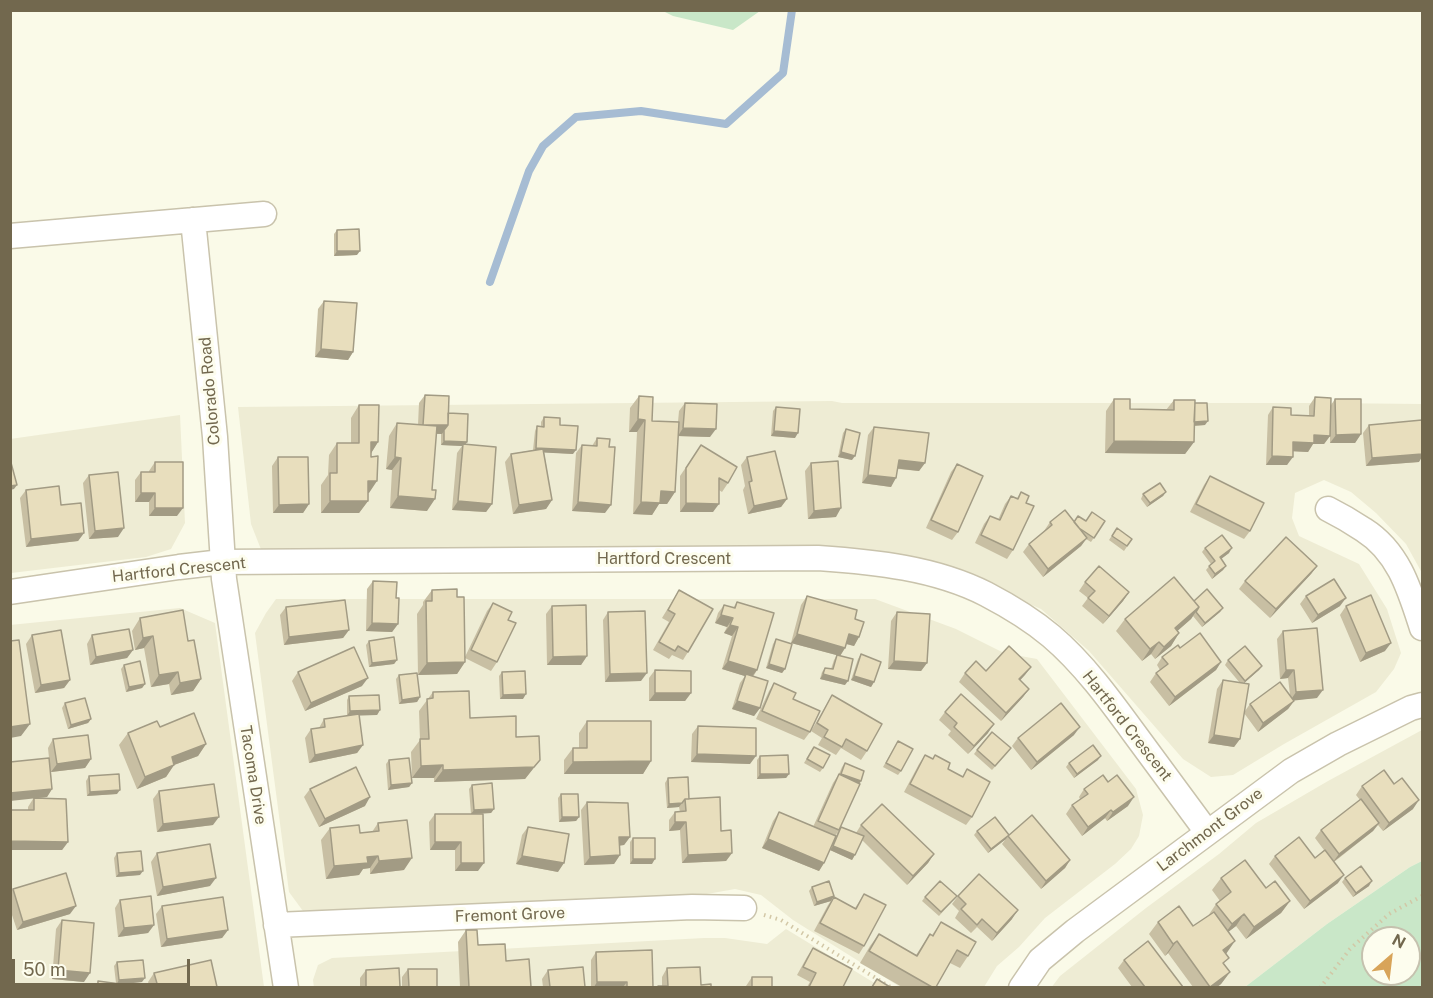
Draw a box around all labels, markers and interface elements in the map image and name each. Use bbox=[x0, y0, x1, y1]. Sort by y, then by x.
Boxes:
street label: Colorado Road bbox=[196, 336, 224, 446]
street label: Hartford Crescent bbox=[597, 549, 731, 569]
street label: Hartford Crescent bbox=[111, 553, 247, 587]
street label: Hartford Crescent bbox=[1078, 667, 1176, 785]
street label: Tacoma Drive bbox=[236, 724, 270, 826]
street label: Larchmont Grove bbox=[1153, 784, 1267, 876]
street label: Fremont Grove bbox=[455, 903, 565, 927]
north arrow bbox=[1361, 926, 1421, 986]
text: N bbox=[1389, 930, 1409, 953]
scale bar bbox=[15, 947, 194, 985]
text: 50 m bbox=[23, 959, 66, 980]

